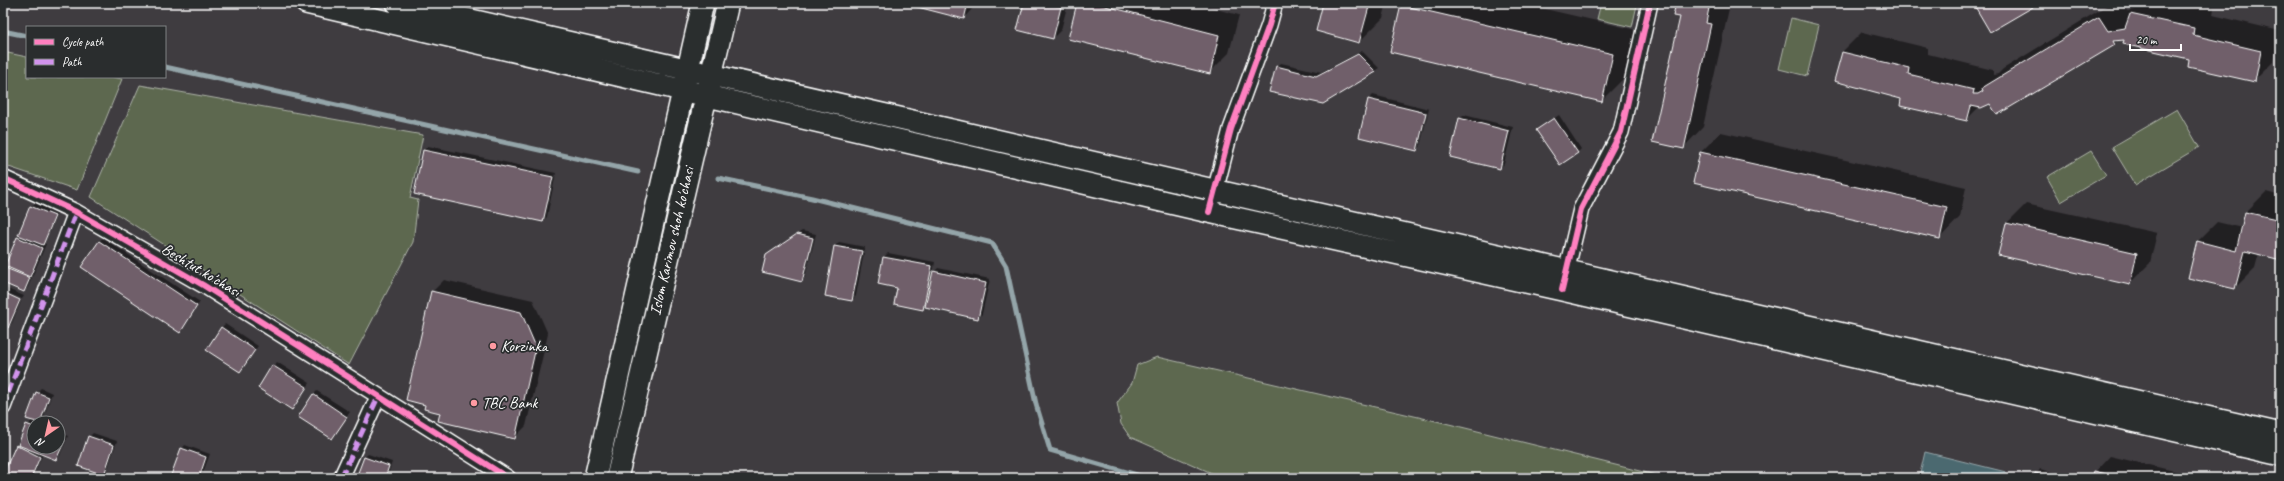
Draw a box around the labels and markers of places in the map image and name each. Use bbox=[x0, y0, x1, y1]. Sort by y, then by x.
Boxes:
place label: Korzinka bbox=[501, 336, 549, 356]
marker: Korzinka bbox=[488, 341, 498, 351]
place label: TBC Bank bbox=[482, 393, 539, 413]
marker: TBC Bank bbox=[469, 398, 479, 408]

